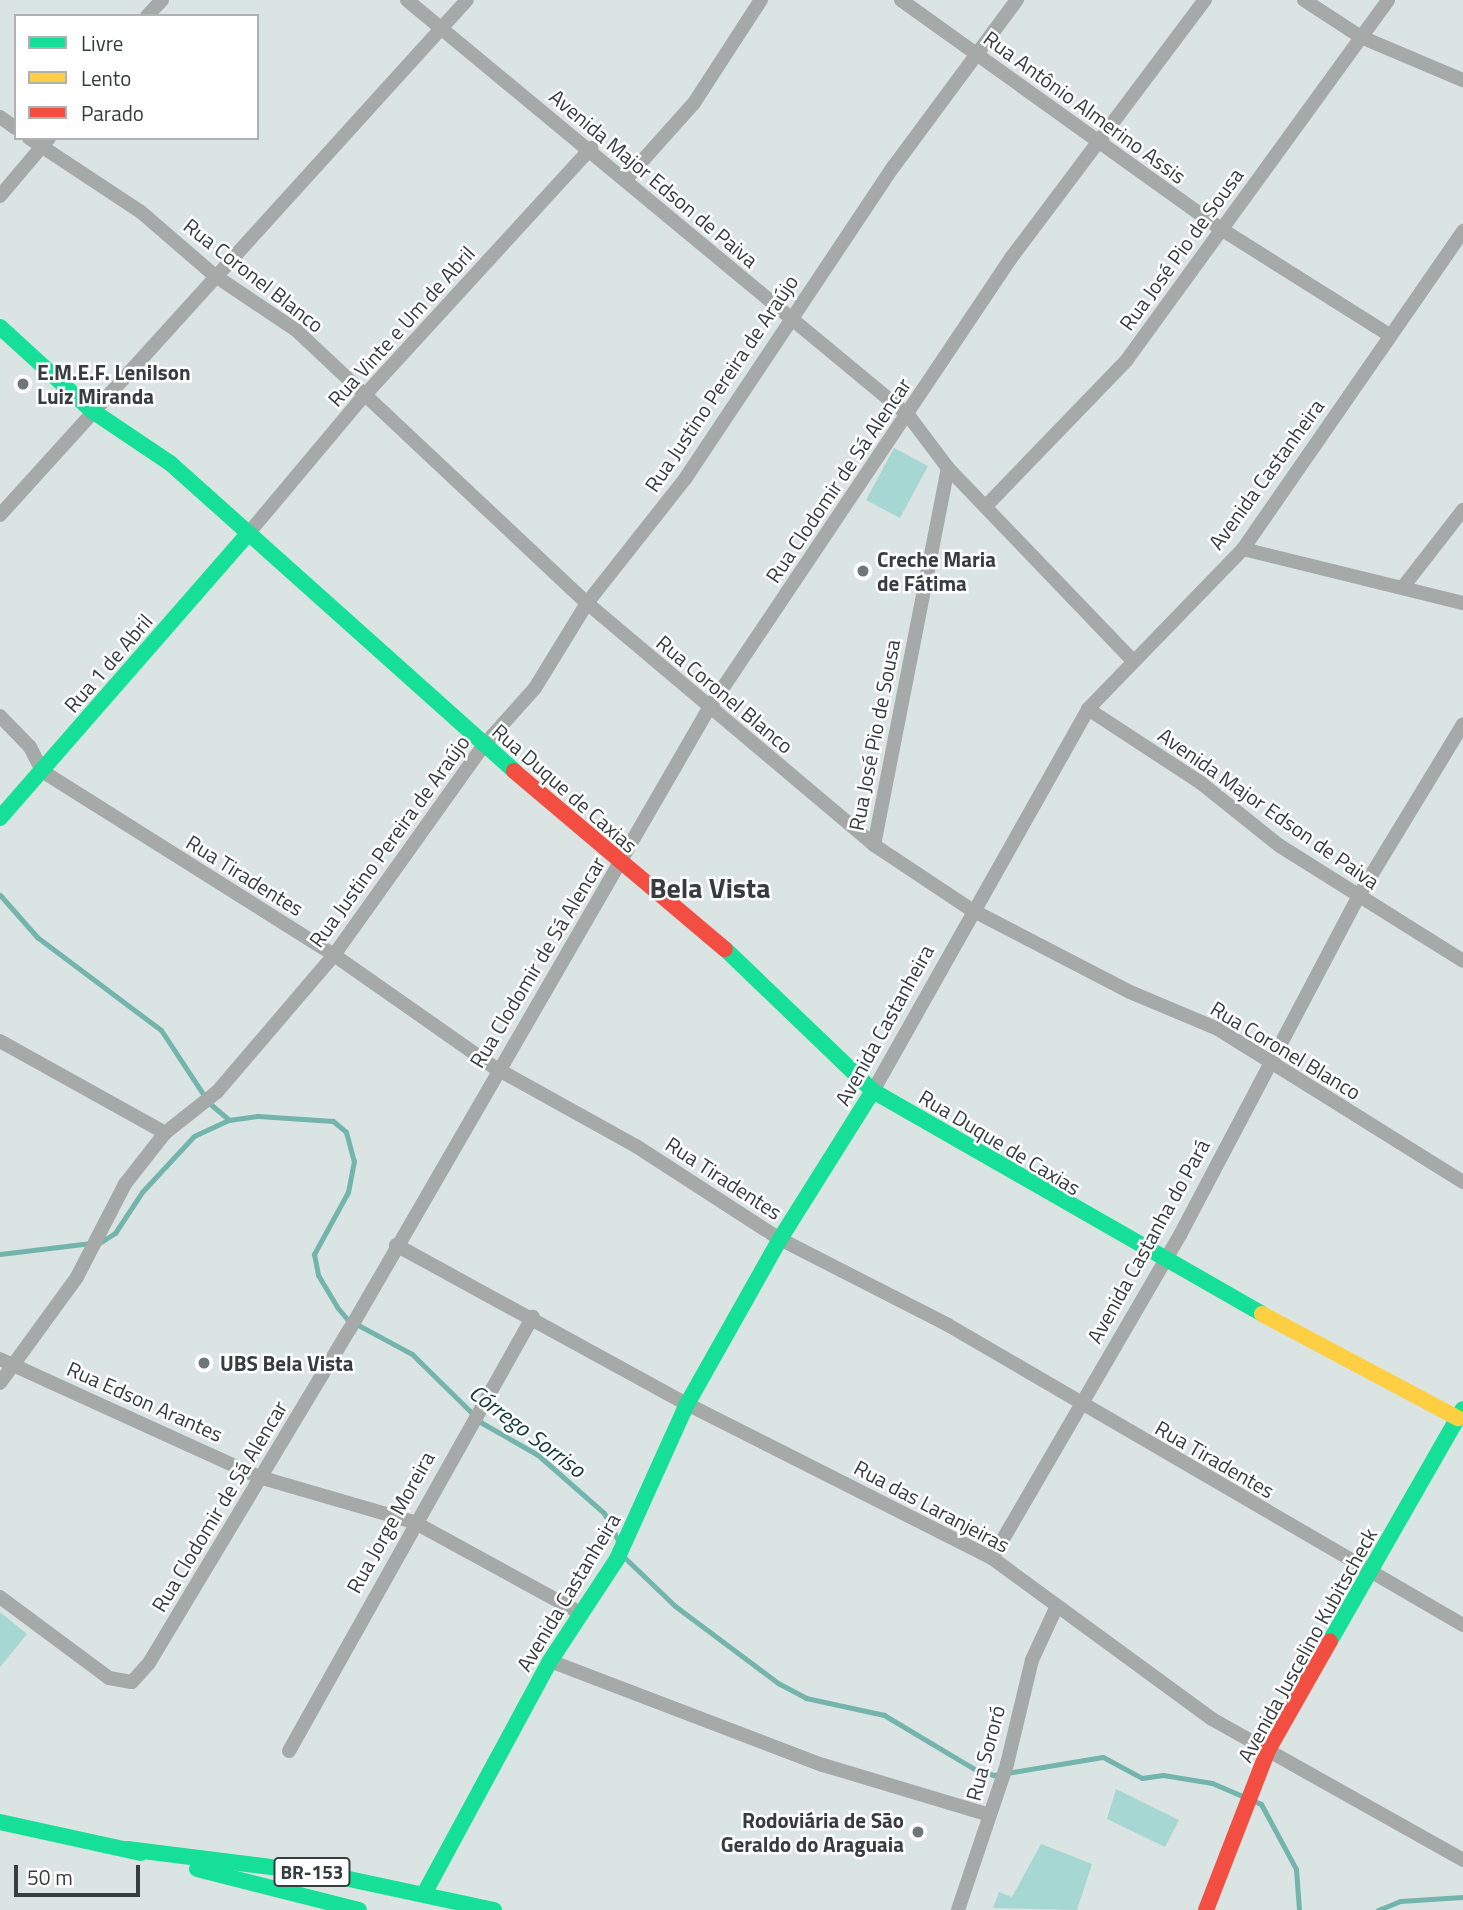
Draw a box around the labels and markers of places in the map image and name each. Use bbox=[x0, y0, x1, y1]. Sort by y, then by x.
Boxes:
place label: E.M.E.F. Lenilson Luiz Miranda bbox=[37, 359, 191, 409]
marker: E.M.E.F. Lenilson Luiz Miranda bbox=[15, 376, 31, 392]
place label: Creche Maria de Fátima bbox=[877, 546, 996, 596]
marker: Creche Maria de Fátima bbox=[855, 563, 871, 579]
place label: UBS Bela Vista bbox=[220, 1350, 353, 1376]
marker: UBS Bela Vista bbox=[194, 1353, 214, 1373]
place label: Rodoviária de São Geraldo do Araguaia bbox=[721, 1807, 904, 1857]
marker: Rodoviária de São Geraldo do Araguaia bbox=[910, 1824, 926, 1840]

